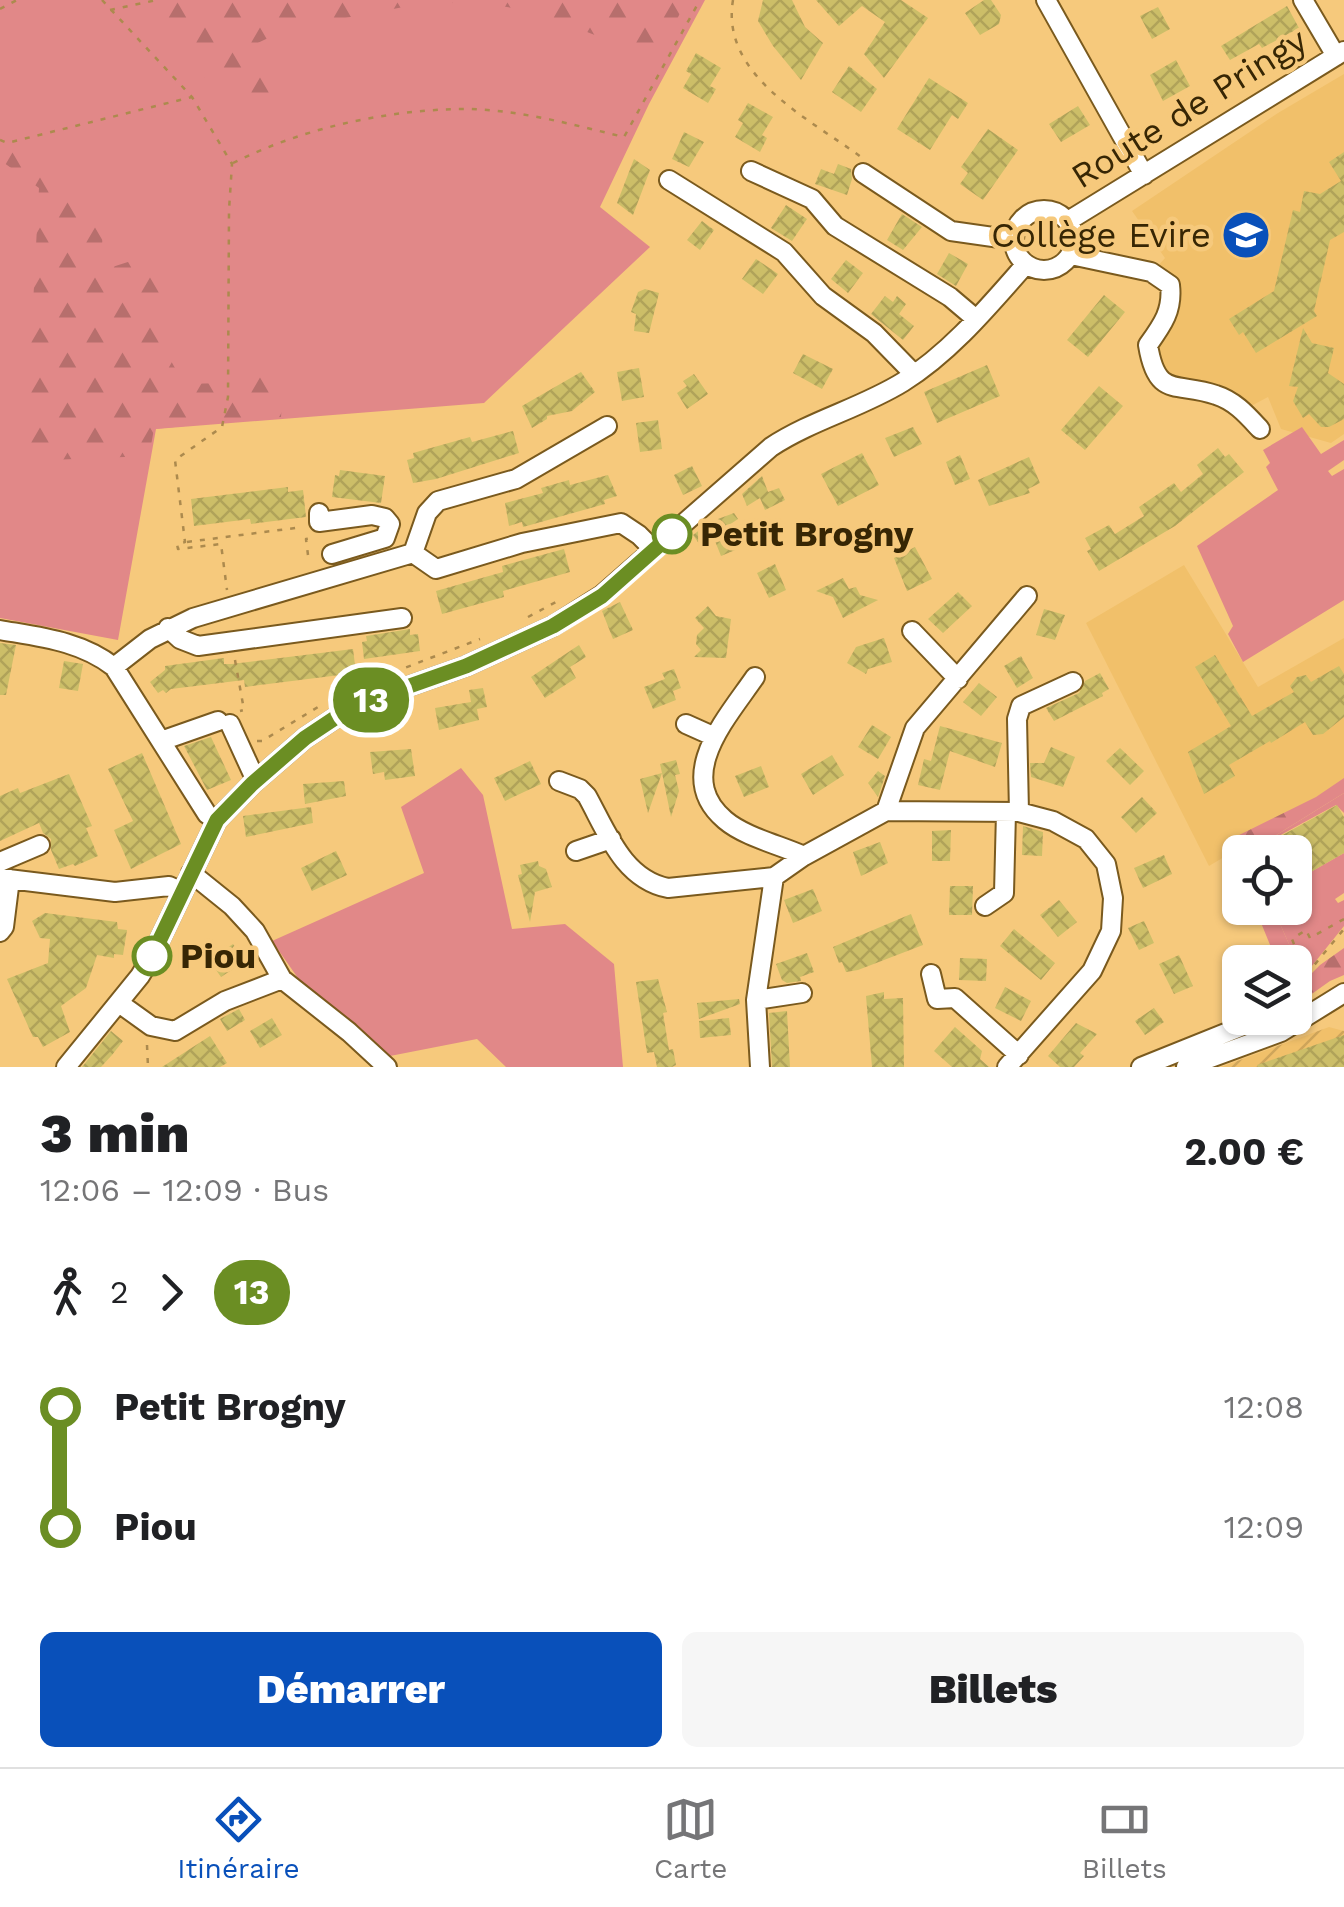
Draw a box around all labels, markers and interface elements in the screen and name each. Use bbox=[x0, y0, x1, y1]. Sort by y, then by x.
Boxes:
street label: Route de Pringy bbox=[1064, 19, 1314, 197]
school or university icon: Collège Evire bbox=[1220, 209, 1272, 261]
place label: Collège Evire bbox=[991, 214, 1211, 256]
place label: Petit Brogny bbox=[700, 513, 914, 555]
marker: Petit Brogny bbox=[653, 515, 691, 553]
line badge: 13 bbox=[326, 668, 416, 732]
text: 13 bbox=[353, 679, 389, 721]
map controls bbox=[1222, 835, 1312, 1035]
button: locate bbox=[1222, 835, 1312, 925]
place label: Piou bbox=[180, 935, 256, 977]
marker: Piou bbox=[133, 937, 171, 975]
button: layers bbox=[1222, 945, 1312, 1035]
text: 3 min bbox=[40, 1101, 190, 1165]
text: 2.00 € bbox=[1184, 1130, 1304, 1174]
text: 12:06 – 12:09 · Bus bbox=[40, 1171, 329, 1209]
icon: walk bbox=[40, 1265, 95, 1320]
icon: forward bbox=[144, 1265, 199, 1320]
text: 13 bbox=[234, 1271, 270, 1313]
text: 2 bbox=[110, 1273, 129, 1311]
text: Petit Brogny bbox=[114, 1385, 346, 1429]
text: 12:08 bbox=[1224, 1388, 1304, 1426]
text: Piou bbox=[114, 1505, 197, 1549]
text: 12:09 bbox=[1224, 1508, 1304, 1546]
button: Démarrer bbox=[40, 1632, 662, 1747]
button: Billets bbox=[682, 1632, 1304, 1747]
tab: Itinéraire bbox=[177, 1792, 300, 1885]
tab: Carte bbox=[654, 1792, 727, 1885]
tab: Billets bbox=[1082, 1792, 1167, 1885]

